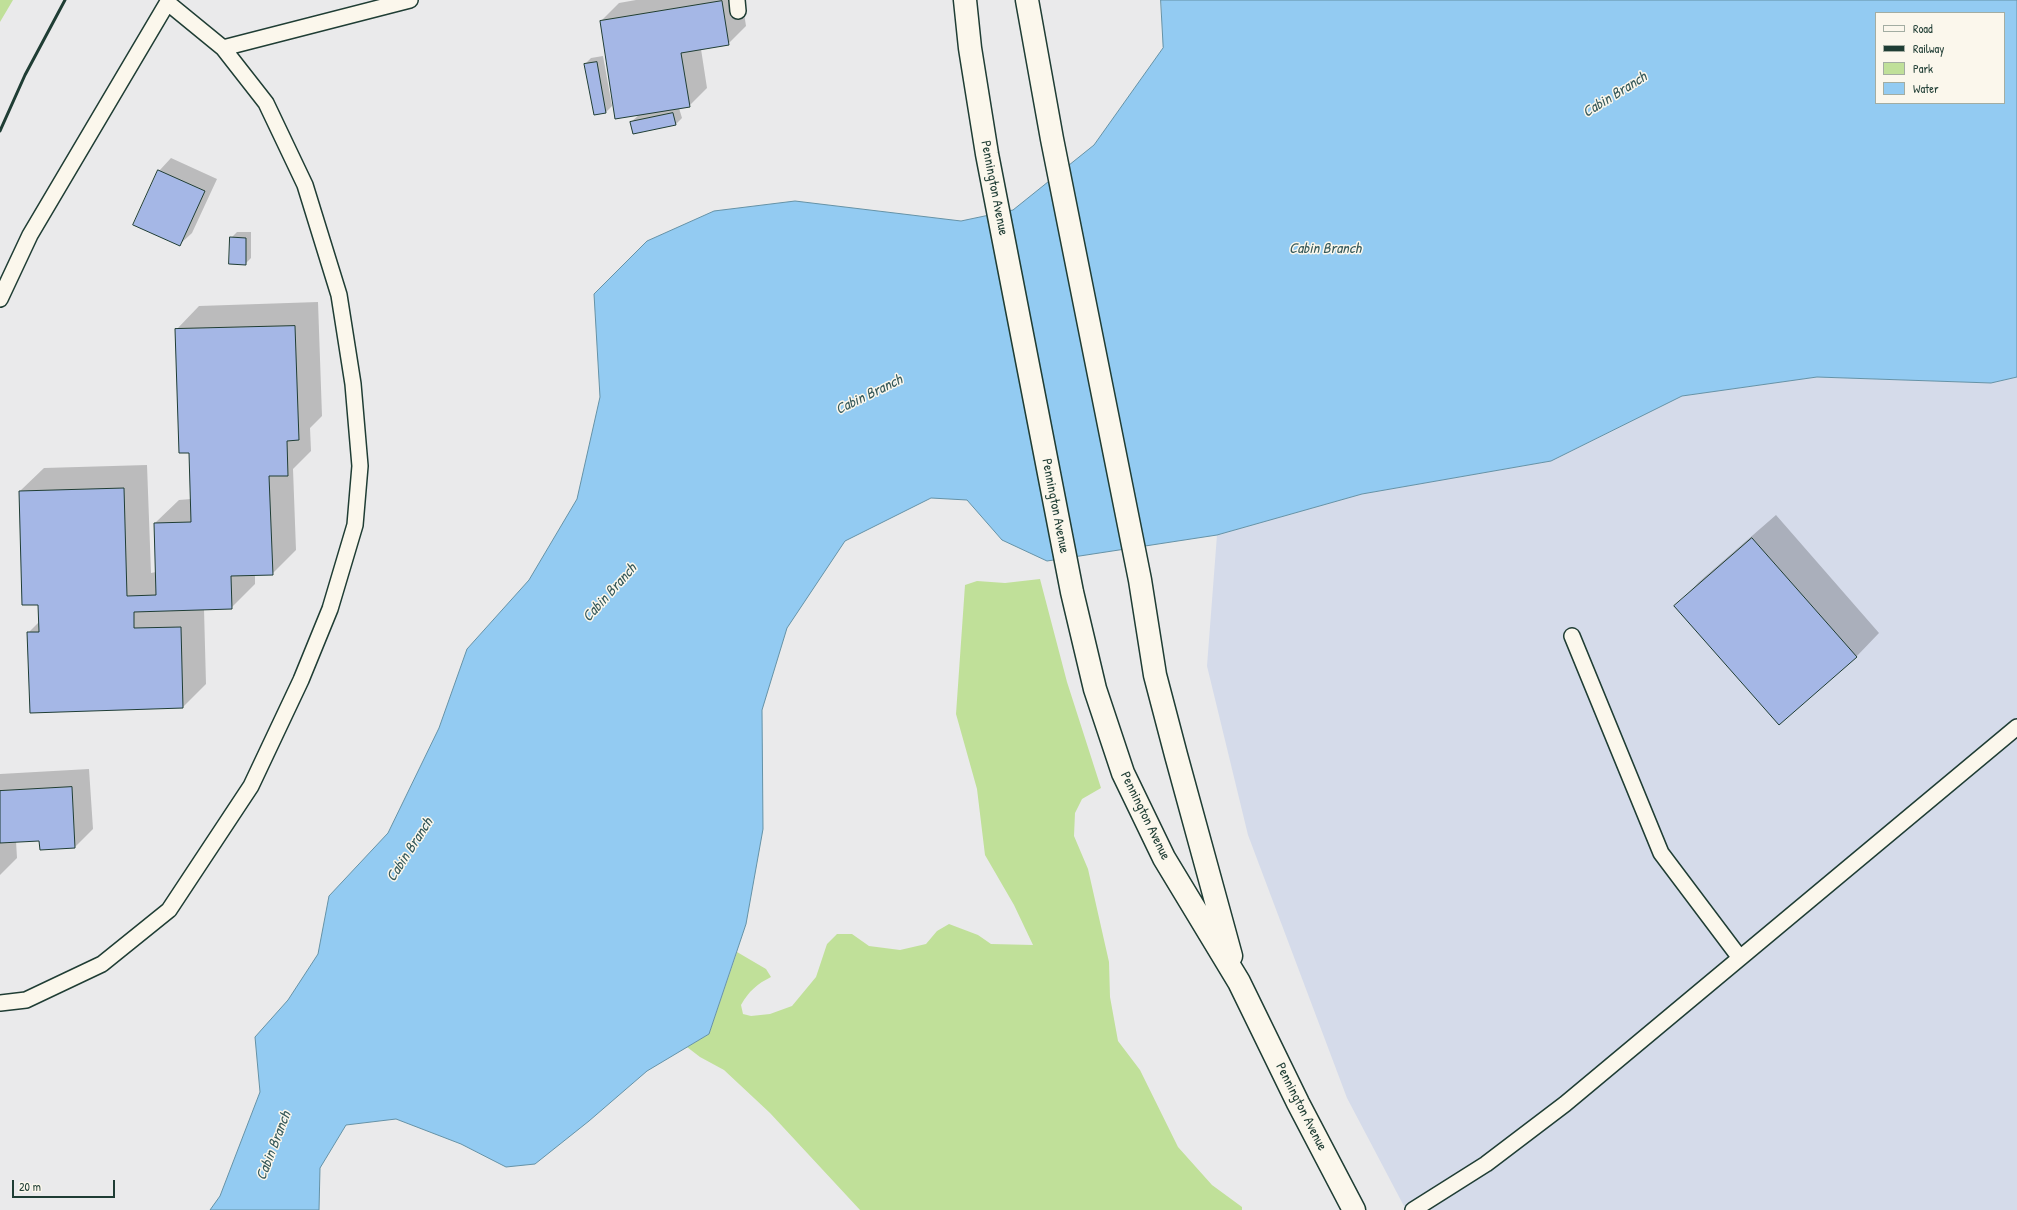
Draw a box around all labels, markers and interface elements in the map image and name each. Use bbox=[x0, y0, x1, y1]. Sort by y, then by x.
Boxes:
legend bbox=[1875, 12, 2005, 104]
text: Road bbox=[1913, 20, 1933, 37]
text: Railway bbox=[1913, 40, 1944, 57]
text: Park bbox=[1913, 60, 1933, 77]
water label: Cabin Branch bbox=[1580, 68, 1650, 122]
text: Water bbox=[1913, 80, 1939, 97]
street label: Pennington Avenue bbox=[977, 139, 1011, 237]
water label: Cabin Branch bbox=[1289, 240, 1361, 258]
water label: Cabin Branch bbox=[833, 371, 905, 419]
street label: Pennington Avenue bbox=[1038, 457, 1072, 555]
water label: Cabin Branch bbox=[579, 560, 641, 626]
street label: Pennington Avenue bbox=[1116, 769, 1174, 863]
water label: Cabin Branch bbox=[383, 815, 437, 885]
street label: Pennington Avenue bbox=[1272, 1060, 1330, 1154]
water label: Cabin Branch bbox=[253, 1109, 295, 1183]
scale bar bbox=[14, 1172, 117, 1198]
text: 20 m bbox=[19, 1178, 41, 1195]

